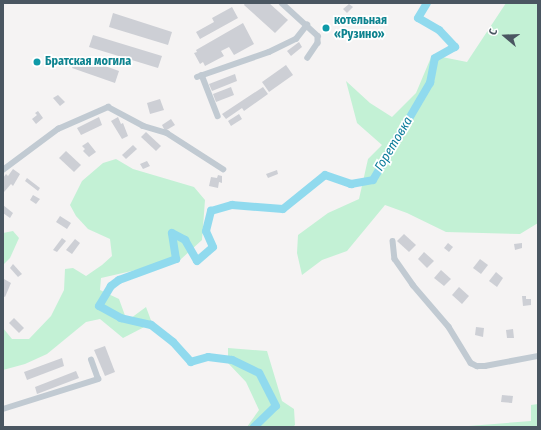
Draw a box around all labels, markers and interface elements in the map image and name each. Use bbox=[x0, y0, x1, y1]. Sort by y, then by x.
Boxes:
place label: котельная «Рузино» bbox=[334, 14, 387, 42]
north arrow bbox=[485, 16, 525, 56]
marker: котельная «Рузино» bbox=[321, 23, 331, 33]
text: С bbox=[486, 27, 500, 37]
place label: Братская могила bbox=[45, 55, 131, 69]
marker: Братская могила bbox=[32, 57, 42, 67]
water label: Горетовка bbox=[372, 114, 416, 174]

